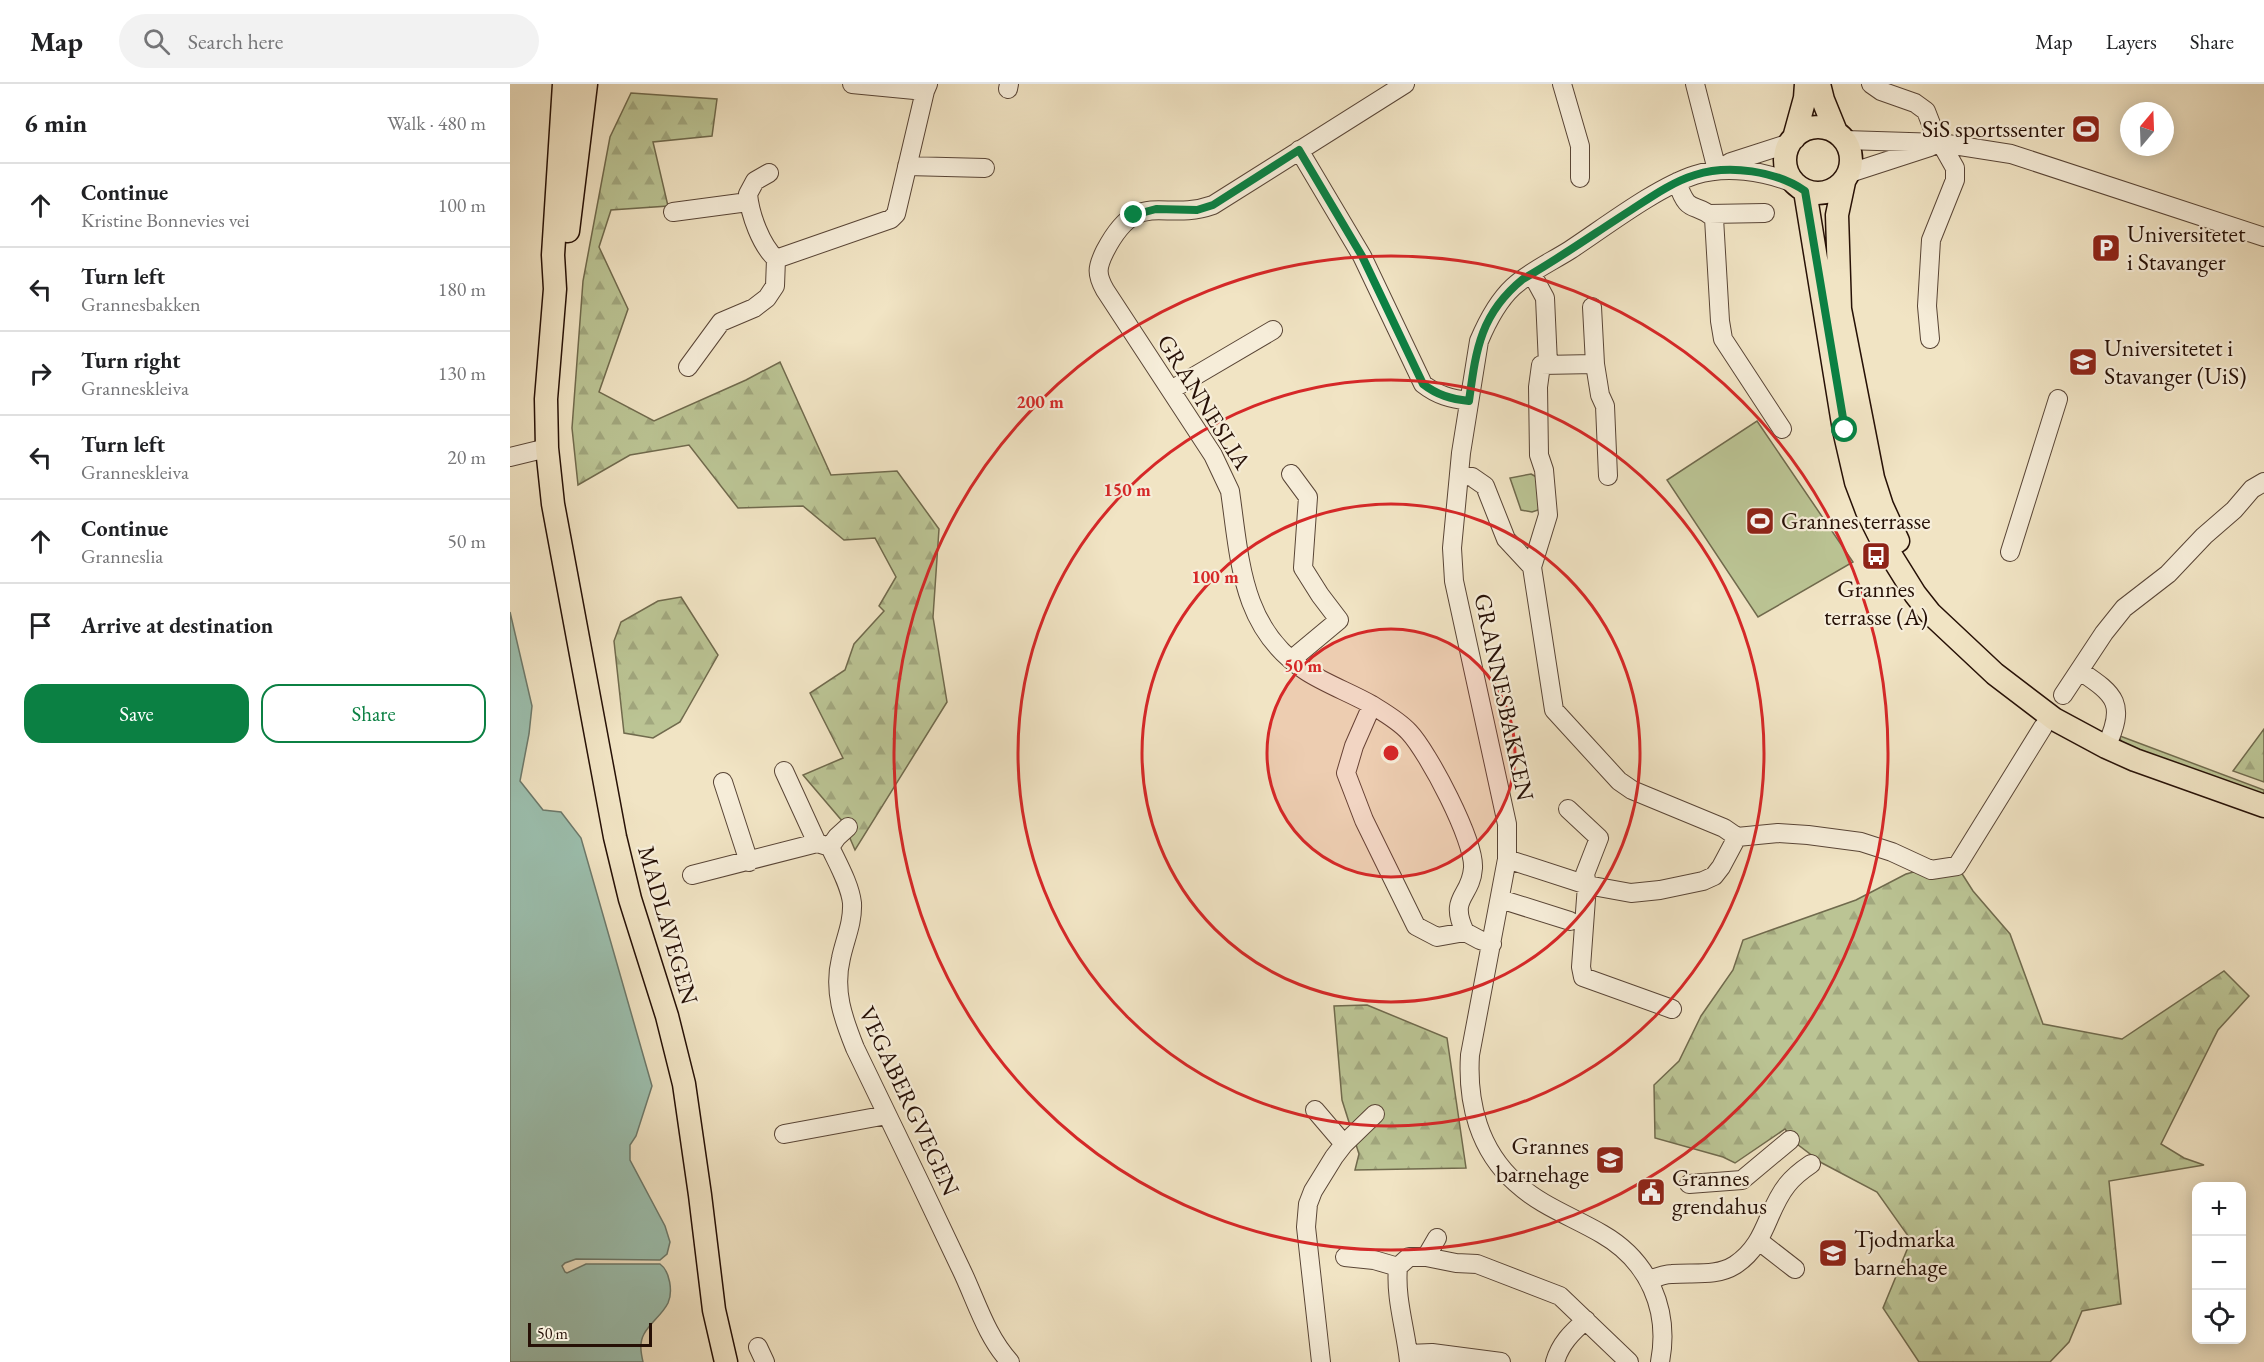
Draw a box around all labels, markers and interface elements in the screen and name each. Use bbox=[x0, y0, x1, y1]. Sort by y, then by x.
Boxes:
search box bbox=[119, 14, 539, 68]
text: Map bbox=[30, 23, 83, 59]
icon: search bbox=[140, 25, 173, 58]
text: Search here bbox=[188, 27, 283, 56]
text: Map bbox=[2035, 28, 2073, 55]
text: Layers bbox=[2106, 28, 2157, 55]
text: Share bbox=[2190, 28, 2234, 55]
north arrow bbox=[2120, 102, 2174, 156]
text: 6 min bbox=[24, 106, 87, 140]
text: Walk · 480 m bbox=[387, 110, 486, 136]
place label: SiS sportssenter bbox=[1922, 113, 2065, 144]
sports icon: SiS sportssenter bbox=[2070, 113, 2102, 145]
text: Continue bbox=[81, 178, 168, 207]
icon: ahead bbox=[24, 189, 57, 222]
text: 100 m bbox=[438, 192, 486, 218]
route end bbox=[1120, 201, 1146, 227]
text: Kristine Bonnevies vei bbox=[81, 207, 250, 233]
place label: Universitetet i Stavanger bbox=[2127, 218, 2246, 277]
parking icon: Universitetet i Stavanger bbox=[2090, 232, 2122, 264]
text: Turn left bbox=[81, 262, 165, 291]
icon: left bbox=[24, 273, 57, 306]
text: 180 m bbox=[438, 276, 486, 302]
text: Grannesbakken bbox=[81, 291, 201, 317]
street label: GRANNESLIA bbox=[1151, 328, 1258, 475]
place label: Universitetet i Stavanger (UiS) bbox=[2104, 332, 2247, 391]
text: Turn right bbox=[81, 346, 180, 375]
school or university icon: Universitetet i Stavanger (UiS) bbox=[2067, 346, 2099, 378]
icon: right bbox=[24, 357, 57, 390]
text: 130 m bbox=[438, 360, 486, 386]
text: Granneskleiva bbox=[81, 375, 189, 401]
text: 200 m bbox=[1016, 390, 1064, 413]
route start bbox=[1831, 416, 1857, 442]
text: Turn left bbox=[81, 430, 165, 459]
icon: left bbox=[24, 441, 57, 474]
text: 20 m bbox=[447, 444, 486, 470]
text: Granneskleiva bbox=[81, 459, 189, 485]
text: 150 m bbox=[1103, 478, 1151, 501]
sports icon: Grannes terrasse bbox=[1744, 505, 1776, 537]
place label: Grannes terrasse bbox=[1781, 505, 1931, 536]
text: Continue bbox=[81, 514, 168, 543]
icon: ahead bbox=[24, 525, 57, 558]
text: 50 m bbox=[447, 528, 486, 554]
bus stop icon: Grannes terrasse (A) bbox=[1860, 540, 1892, 572]
text: Granneslia bbox=[81, 543, 163, 569]
text: 100 m bbox=[1191, 565, 1239, 588]
place label: Grannes terrasse (A) bbox=[1824, 573, 1928, 632]
street label: GRANNESBAKKEN bbox=[1467, 591, 1542, 803]
icon: arrive bbox=[24, 609, 57, 642]
text: Arrive at destination bbox=[81, 611, 273, 640]
text: 50 m bbox=[1284, 654, 1322, 677]
button: Save bbox=[24, 684, 249, 743]
button: Share bbox=[261, 684, 486, 743]
centre of rings bbox=[1381, 743, 1401, 763]
street label: MADLAVEGEN bbox=[631, 842, 706, 1008]
street label: VEGABERGVEGEN bbox=[852, 1001, 967, 1201]
place label: Grannes barnehage bbox=[1496, 1130, 1589, 1189]
school or university icon: Grannes barnehage bbox=[1594, 1144, 1626, 1176]
place label: Grannes grendahus bbox=[1672, 1162, 1767, 1221]
public building icon: Grannes grendahus bbox=[1635, 1176, 1667, 1208]
map controls bbox=[2192, 1182, 2246, 1344]
button: + bbox=[2192, 1182, 2246, 1236]
place label: Tjodmarka barnehage bbox=[1854, 1223, 1956, 1282]
button: − bbox=[2192, 1236, 2246, 1290]
school or university icon: Tjodmarka barnehage bbox=[1817, 1237, 1849, 1269]
button: locate bbox=[2192, 1290, 2246, 1344]
scale bar bbox=[528, 1320, 652, 1348]
text: 50 m bbox=[537, 1323, 568, 1344]

